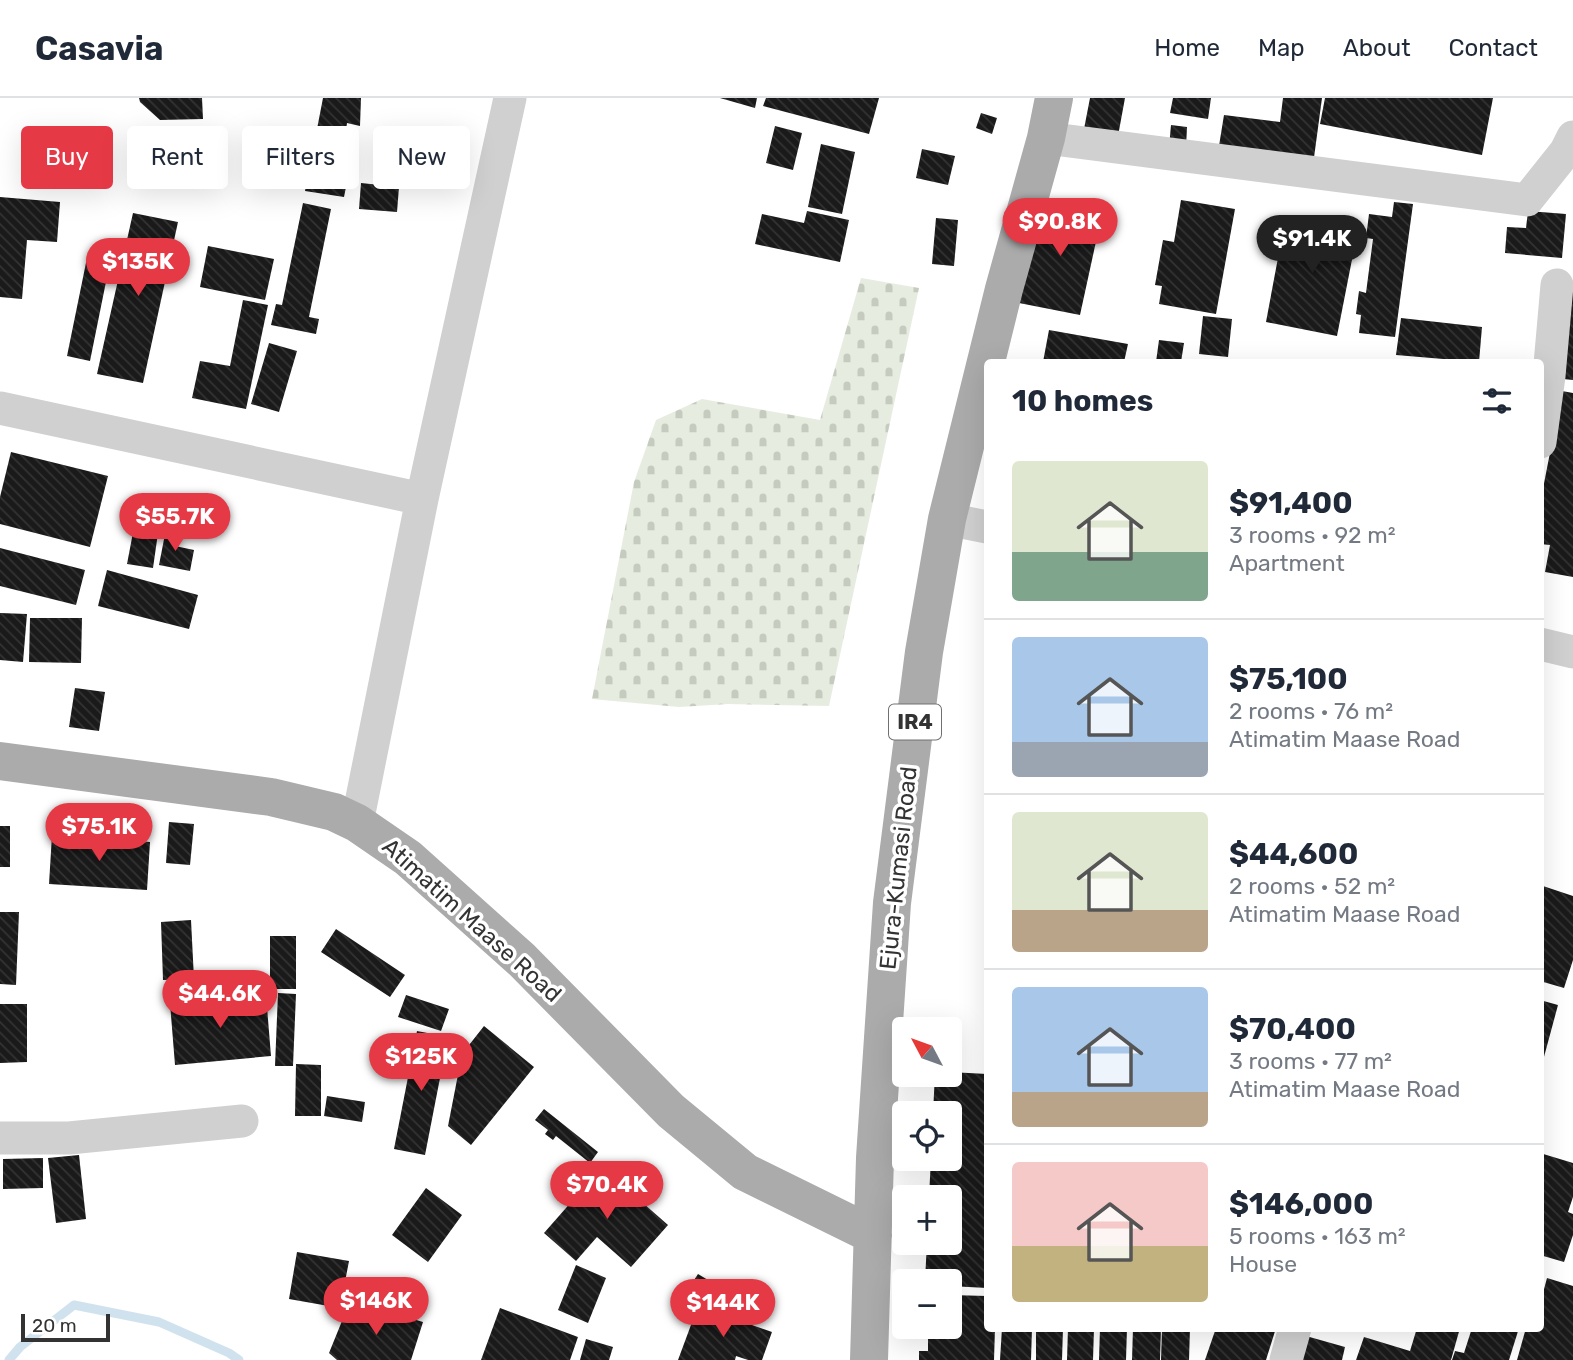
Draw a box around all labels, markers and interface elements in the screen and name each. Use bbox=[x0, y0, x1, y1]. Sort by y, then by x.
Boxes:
text: Casavia bbox=[35, 29, 163, 68]
text: Home bbox=[1154, 34, 1220, 62]
text: Map bbox=[1258, 34, 1305, 62]
text: About bbox=[1343, 34, 1411, 62]
text: Contact bbox=[1449, 34, 1538, 62]
chip: Buy bbox=[21, 126, 113, 189]
chip: Rent bbox=[127, 126, 228, 189]
chip: Filters bbox=[242, 126, 359, 189]
chip: New bbox=[373, 126, 470, 189]
pin: $90.8K bbox=[1003, 198, 1117, 258]
text: $90.8K bbox=[1019, 207, 1101, 235]
pin: $91.4K bbox=[1255, 216, 1369, 275]
text: $91.4K bbox=[1273, 224, 1351, 252]
pin: $135K bbox=[89, 238, 187, 298]
text: $135K bbox=[102, 247, 174, 275]
icon: filters bbox=[1478, 382, 1516, 420]
text: 10 homes bbox=[1012, 383, 1153, 419]
text: $91,400 bbox=[1229, 485, 1353, 521]
icon: home bbox=[1068, 489, 1152, 573]
pin: $55.7K bbox=[118, 494, 232, 553]
text: $55.7K bbox=[135, 502, 215, 530]
text: 3 rooms · 92 m² bbox=[1229, 521, 1395, 549]
text: Apartment bbox=[1229, 549, 1345, 577]
text: $75,100 bbox=[1229, 661, 1348, 697]
icon: home bbox=[1068, 665, 1152, 749]
text: 2 rooms · 76 m² bbox=[1229, 697, 1393, 725]
road number: IR4 bbox=[889, 704, 941, 740]
text: Atimatim Maase Road bbox=[1229, 725, 1460, 753]
street label: Ejura-Kumasi Road bbox=[873, 765, 923, 971]
pin: $75.1K bbox=[42, 804, 156, 863]
text: $75.1K bbox=[61, 812, 137, 840]
street label: Atimatim Maase Road bbox=[377, 832, 567, 1008]
text: $44,600 bbox=[1229, 836, 1358, 872]
icon: home bbox=[1068, 840, 1152, 924]
text: 2 rooms · 52 m² bbox=[1229, 872, 1395, 900]
text: Atimatim Maase Road bbox=[1229, 900, 1460, 928]
pin: $44.6K bbox=[163, 970, 277, 1030]
text: $44.6K bbox=[178, 979, 262, 1007]
text: $70,400 bbox=[1229, 1011, 1356, 1047]
icon: home bbox=[1068, 1015, 1152, 1099]
north arrow bbox=[892, 1017, 962, 1087]
map controls bbox=[892, 1017, 962, 1339]
pin: $125K bbox=[372, 1034, 470, 1093]
text: $125K bbox=[385, 1042, 457, 1070]
text: 3 rooms · 77 m² bbox=[1229, 1047, 1392, 1075]
text: Atimatim Maase Road bbox=[1229, 1075, 1460, 1103]
button: locate bbox=[892, 1101, 962, 1171]
pin: $70.4K bbox=[550, 1162, 664, 1221]
text: $70.4K bbox=[566, 1170, 648, 1198]
button: + bbox=[892, 1185, 962, 1255]
text: $146,000 bbox=[1229, 1186, 1373, 1222]
icon: home bbox=[1068, 1190, 1152, 1274]
text: 5 rooms · 163 m² bbox=[1229, 1222, 1406, 1250]
text: House bbox=[1229, 1250, 1297, 1278]
button: − bbox=[892, 1269, 962, 1339]
pin: $146K bbox=[327, 1278, 425, 1337]
pin: $144K bbox=[674, 1280, 772, 1339]
text: $146K bbox=[340, 1286, 412, 1314]
text: $144K bbox=[686, 1288, 760, 1316]
scale bar bbox=[21, 1311, 110, 1343]
text: 20 m bbox=[32, 1314, 77, 1337]

